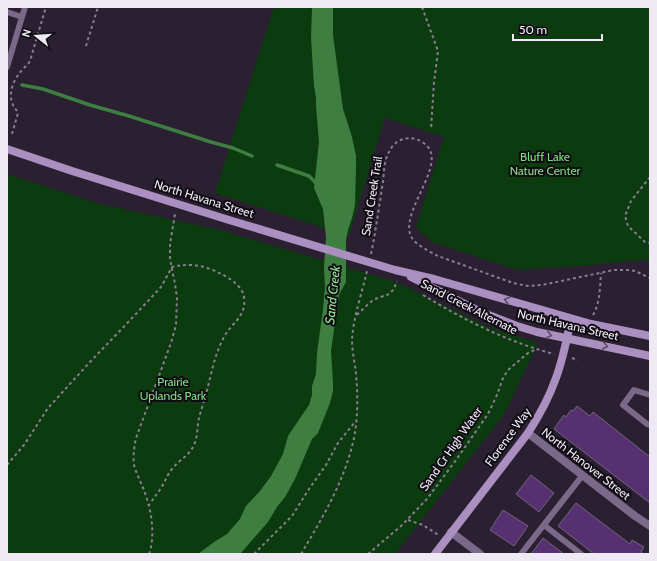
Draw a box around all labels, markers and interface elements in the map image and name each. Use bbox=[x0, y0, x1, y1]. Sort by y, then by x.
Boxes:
north arrow bbox=[16, 16, 56, 56]
scale bar bbox=[513, 16, 602, 42]
text: 50 m bbox=[519, 22, 547, 37]
text: N bbox=[19, 27, 34, 39]
park label: Bluff Lake Nature Center bbox=[510, 149, 581, 178]
street label: Sand Creek Trail bbox=[358, 155, 385, 237]
street label: North Havana Street bbox=[153, 176, 256, 221]
water label: Sand Creek bbox=[321, 264, 343, 325]
street label: Sand Creek Alternate bbox=[418, 276, 520, 337]
one-way arrow bbox=[503, 296, 510, 305]
street label: North Havana Street bbox=[516, 306, 620, 343]
one-way arrow bbox=[545, 330, 552, 338]
one-way arrow bbox=[602, 342, 608, 350]
park label: Prairie Uplands Park bbox=[140, 374, 207, 403]
street label: Sand Cr High Water bbox=[416, 404, 485, 494]
street label: Florence Way bbox=[481, 404, 534, 469]
street label: North Hanover Street bbox=[539, 424, 634, 503]

